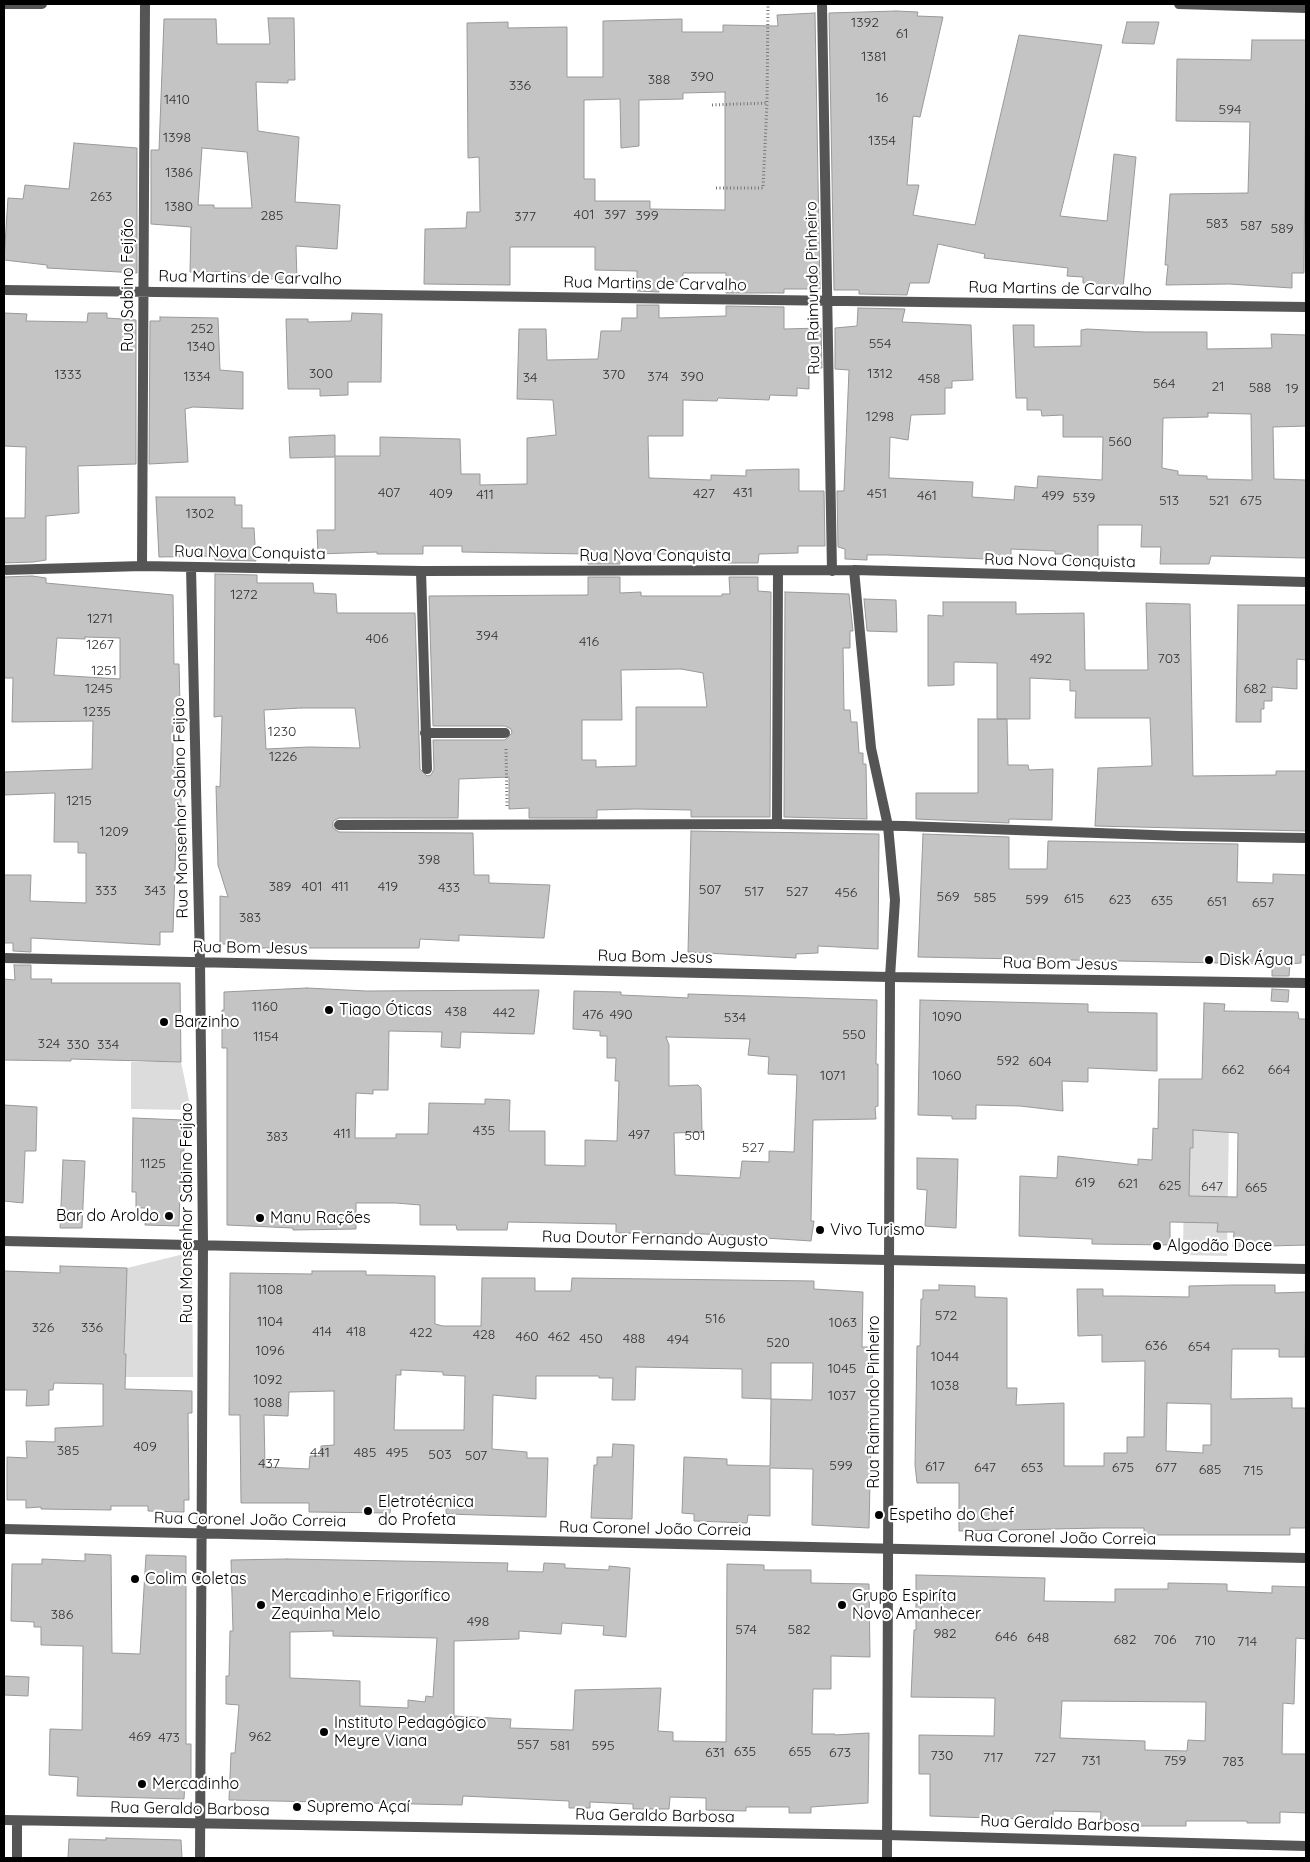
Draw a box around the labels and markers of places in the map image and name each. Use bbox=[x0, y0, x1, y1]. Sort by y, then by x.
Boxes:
place label: Disk Água bbox=[1219, 950, 1293, 970]
marker: Disk Água bbox=[1203, 954, 1215, 966]
place label: Tiago Óticas bbox=[339, 1000, 432, 1020]
marker: Tiago Óticas bbox=[323, 1004, 335, 1016]
place label: Barzinho bbox=[174, 1012, 239, 1032]
marker: Barzinho bbox=[158, 1016, 170, 1028]
place label: Bar do Aroldo bbox=[56, 1206, 159, 1226]
place label: Manu Rações bbox=[270, 1208, 371, 1228]
marker: Bar do Aroldo bbox=[163, 1210, 175, 1222]
marker: Manu Rações bbox=[254, 1212, 266, 1224]
place label: Vivo Turismo bbox=[830, 1220, 925, 1240]
marker: Vivo Turismo bbox=[814, 1224, 826, 1236]
place label: Algodão Doce bbox=[1167, 1236, 1272, 1256]
marker: Algodão Doce bbox=[1151, 1240, 1163, 1252]
place label: Eletrotécnica do Profeta bbox=[378, 1492, 474, 1530]
marker: Eletrotécnica do Profeta bbox=[362, 1505, 374, 1517]
place label: Espetiho do Chef bbox=[889, 1505, 1014, 1525]
marker: Espetiho do Chef bbox=[873, 1509, 885, 1521]
place label: Colim Coletas bbox=[145, 1569, 246, 1589]
marker: Colim Coletas bbox=[129, 1573, 141, 1585]
place label: Mercadinho e Frigorífico Zequinha Melo bbox=[271, 1586, 450, 1624]
place label: Grupo Espiríta Novo Amanhecer bbox=[852, 1586, 981, 1624]
marker: Mercadinho e Frigorífico Zequinha Melo bbox=[255, 1599, 267, 1611]
marker: Grupo Espiríta Novo Amanhecer bbox=[836, 1599, 848, 1611]
place label: Instituto Pedagógico Meyre Viana bbox=[334, 1713, 486, 1751]
marker: Instituto Pedagógico Meyre Viana bbox=[318, 1726, 330, 1738]
place label: Mercadinho bbox=[152, 1774, 239, 1794]
marker: Mercadinho bbox=[136, 1778, 148, 1790]
place label: Supremo Açaí bbox=[307, 1797, 410, 1817]
marker: Supremo Açaí bbox=[291, 1801, 303, 1813]

